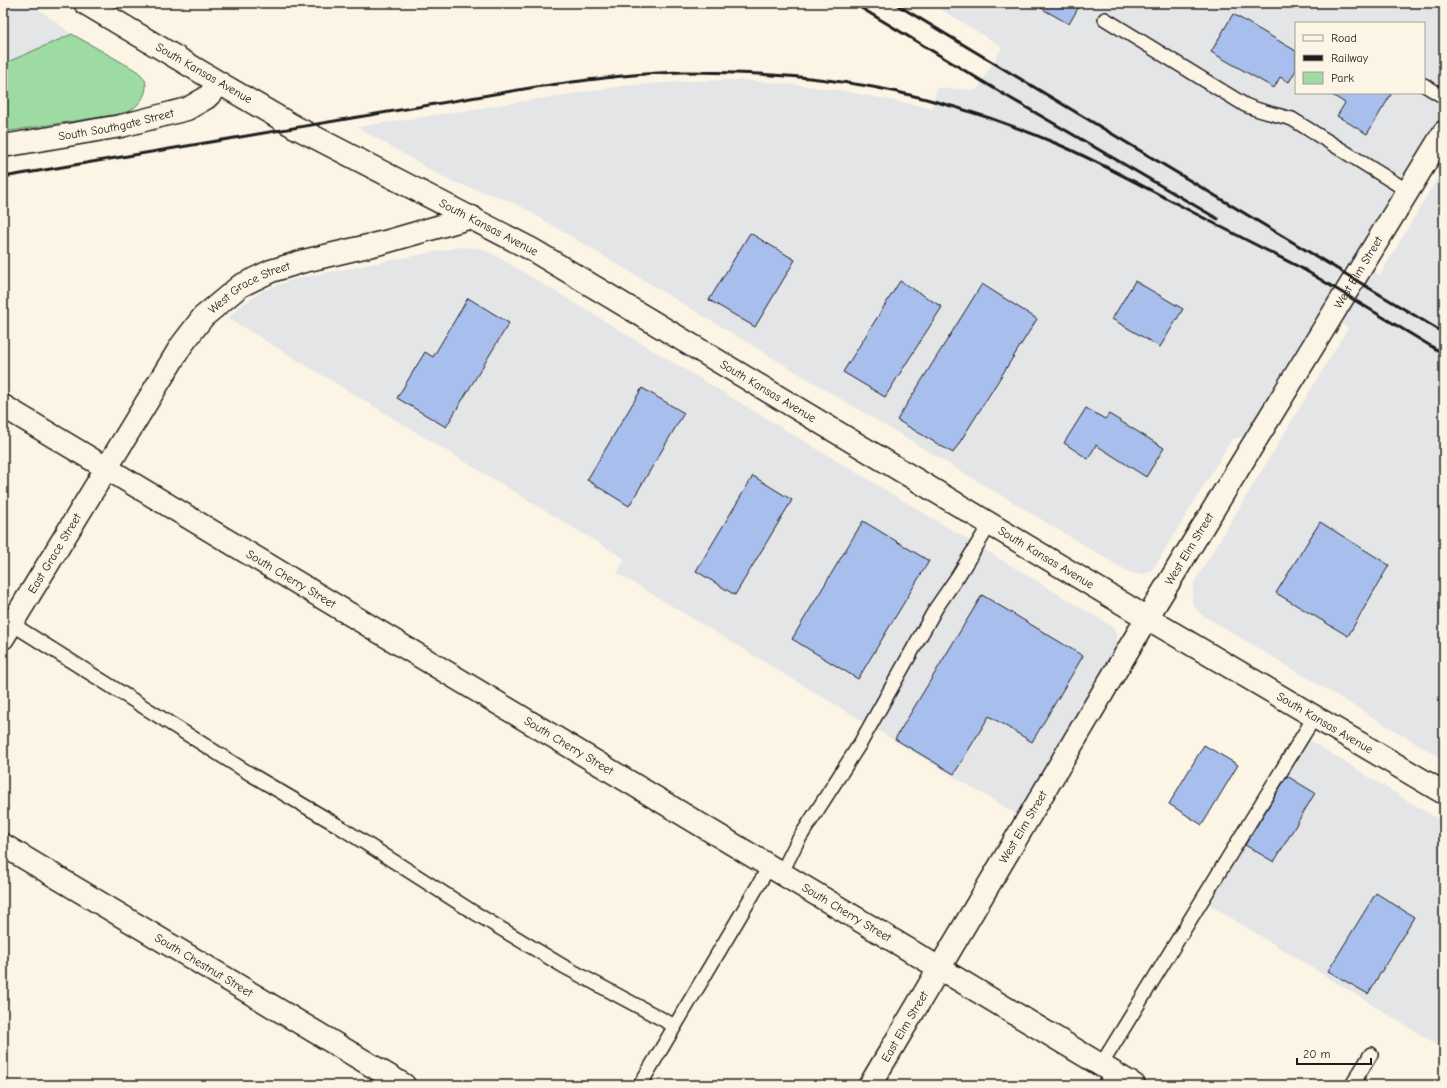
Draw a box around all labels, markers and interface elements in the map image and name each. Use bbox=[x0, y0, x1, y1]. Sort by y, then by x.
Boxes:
legend bbox=[1295, 22, 1425, 94]
text: Road bbox=[1331, 31, 1357, 45]
street label: South Kansas Avenue bbox=[153, 40, 255, 106]
text: Railway bbox=[1331, 51, 1369, 65]
text: Park bbox=[1331, 71, 1354, 85]
street label: South Southgate Street bbox=[57, 106, 176, 144]
street label: South Kansas Avenue bbox=[437, 196, 541, 259]
street label: West Elm Street bbox=[1331, 233, 1386, 311]
street label: West Grace Street bbox=[205, 258, 292, 317]
street label: South Kansas Avenue bbox=[718, 357, 819, 425]
street label: East Grace Street bbox=[25, 510, 85, 596]
street label: West Elm Street bbox=[1162, 510, 1217, 587]
street label: South Kansas Avenue bbox=[996, 523, 1097, 592]
street label: South Cherry Street bbox=[244, 547, 339, 611]
street label: South Kansas Avenue bbox=[1274, 689, 1375, 757]
street label: South Cherry Street bbox=[522, 714, 617, 778]
street label: West Elm Street bbox=[996, 788, 1050, 866]
street label: South Cherry Street bbox=[799, 880, 894, 945]
street label: South Chestnut Street bbox=[152, 931, 256, 1000]
street label: East Elm Street bbox=[878, 988, 931, 1064]
scale bar bbox=[1297, 1040, 1371, 1066]
text: 20 m bbox=[1303, 1047, 1331, 1061]

